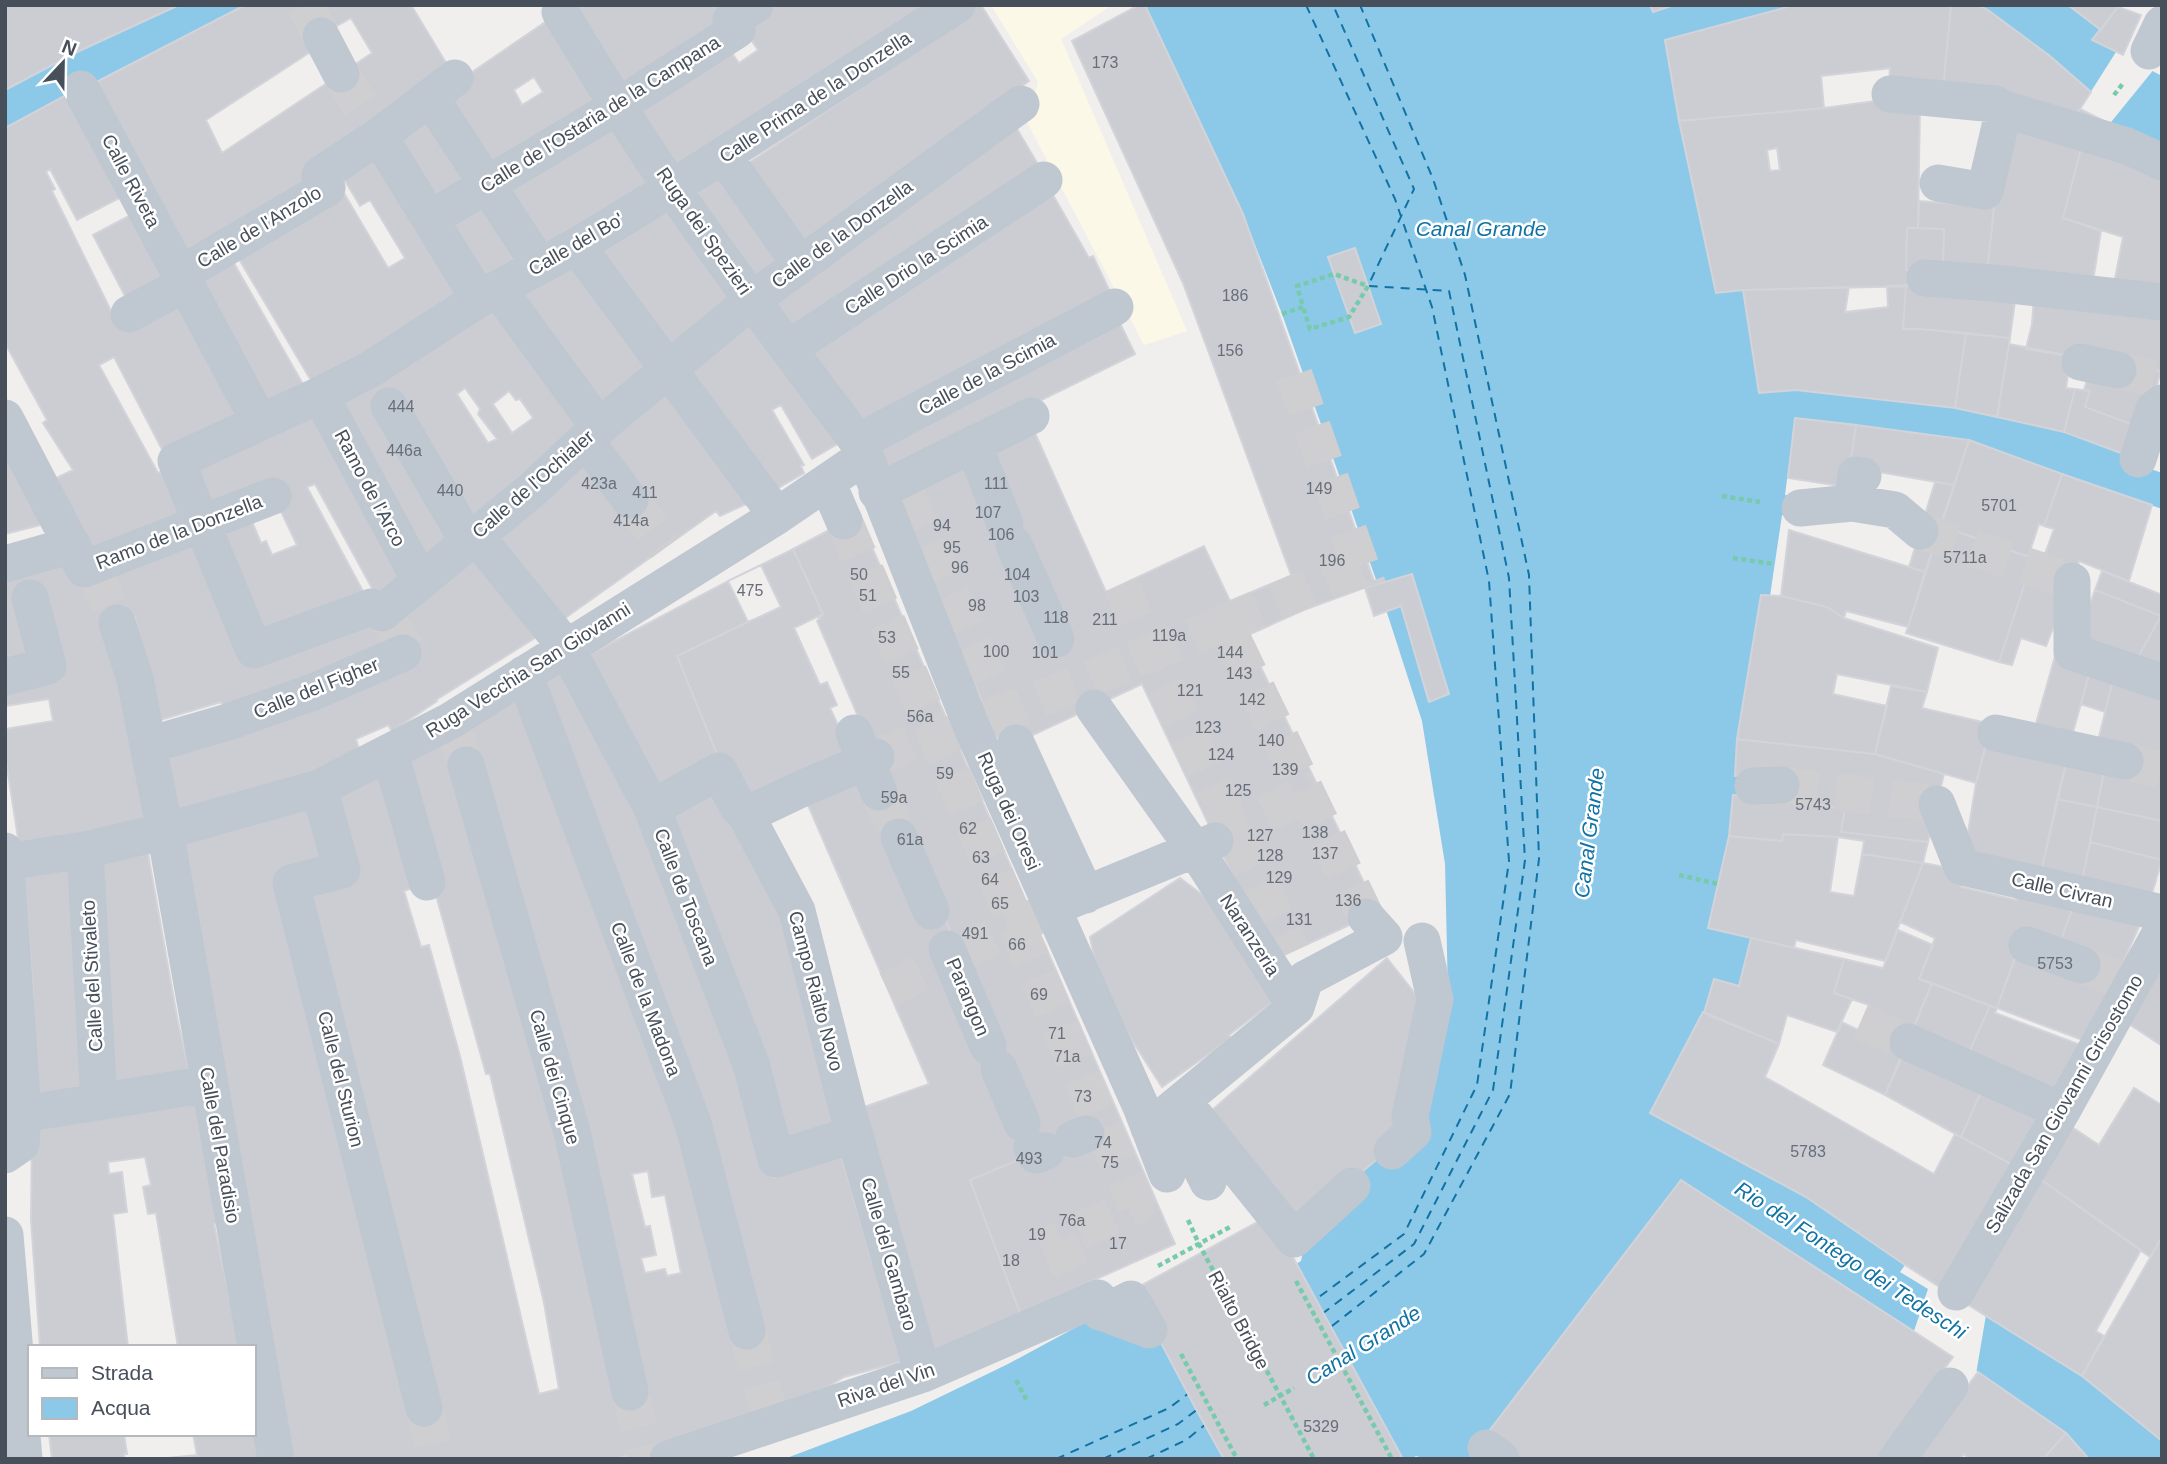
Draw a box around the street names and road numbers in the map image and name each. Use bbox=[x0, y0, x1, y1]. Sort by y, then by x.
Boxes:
street label: Calle Prima de la Donzella bbox=[715, 27, 915, 167]
street label: Calle de l'Ostaria de la Campana bbox=[476, 31, 724, 197]
street label: Calle Riveta bbox=[98, 131, 165, 232]
street label: Ruga dei Spezieri bbox=[652, 164, 756, 298]
street label: Calle de la Donzella bbox=[767, 176, 917, 292]
street label: Calle de l'Anzolo bbox=[193, 182, 325, 272]
street label: Calle del Bo' bbox=[525, 208, 627, 280]
street label: Calle Drio la Scimia bbox=[841, 211, 992, 319]
street label: Calle de la Scimia bbox=[915, 329, 1059, 419]
street label: Calle de l'Ochialer bbox=[468, 425, 598, 542]
street label: Ramo de l'Arco bbox=[330, 426, 410, 550]
street label: Ramo de la Donzella bbox=[93, 490, 265, 573]
street label: Ruga Vecchia San Giovanni bbox=[422, 598, 634, 742]
street label: Calle del Figher bbox=[250, 653, 382, 723]
street label: Ruga dei Oresi bbox=[974, 749, 1044, 873]
street label: Calle de Toscana bbox=[650, 825, 722, 969]
street label: Calle Civran bbox=[2009, 868, 2115, 912]
street label: Naranzeria bbox=[1216, 890, 1284, 980]
street label: Calle del Stivaleto bbox=[78, 900, 106, 1052]
street label: Campo Rialto Novo bbox=[785, 909, 847, 1073]
street label: Calle de la Madona bbox=[607, 919, 685, 1080]
street label: Parangon bbox=[942, 955, 994, 1039]
street label: Salizada San Giovanni Grisostomo bbox=[1981, 971, 2147, 1237]
street label: Calle dei Cinque bbox=[526, 1007, 584, 1147]
street label: Calle del Sturion bbox=[314, 1009, 368, 1149]
street label: Calle del Paradisio bbox=[196, 1065, 244, 1225]
street label: Calle del Gambaro bbox=[857, 1175, 921, 1333]
street label: Rialto Bridge bbox=[1204, 1267, 1274, 1373]
street label: Riva del Vin bbox=[835, 1359, 937, 1411]

